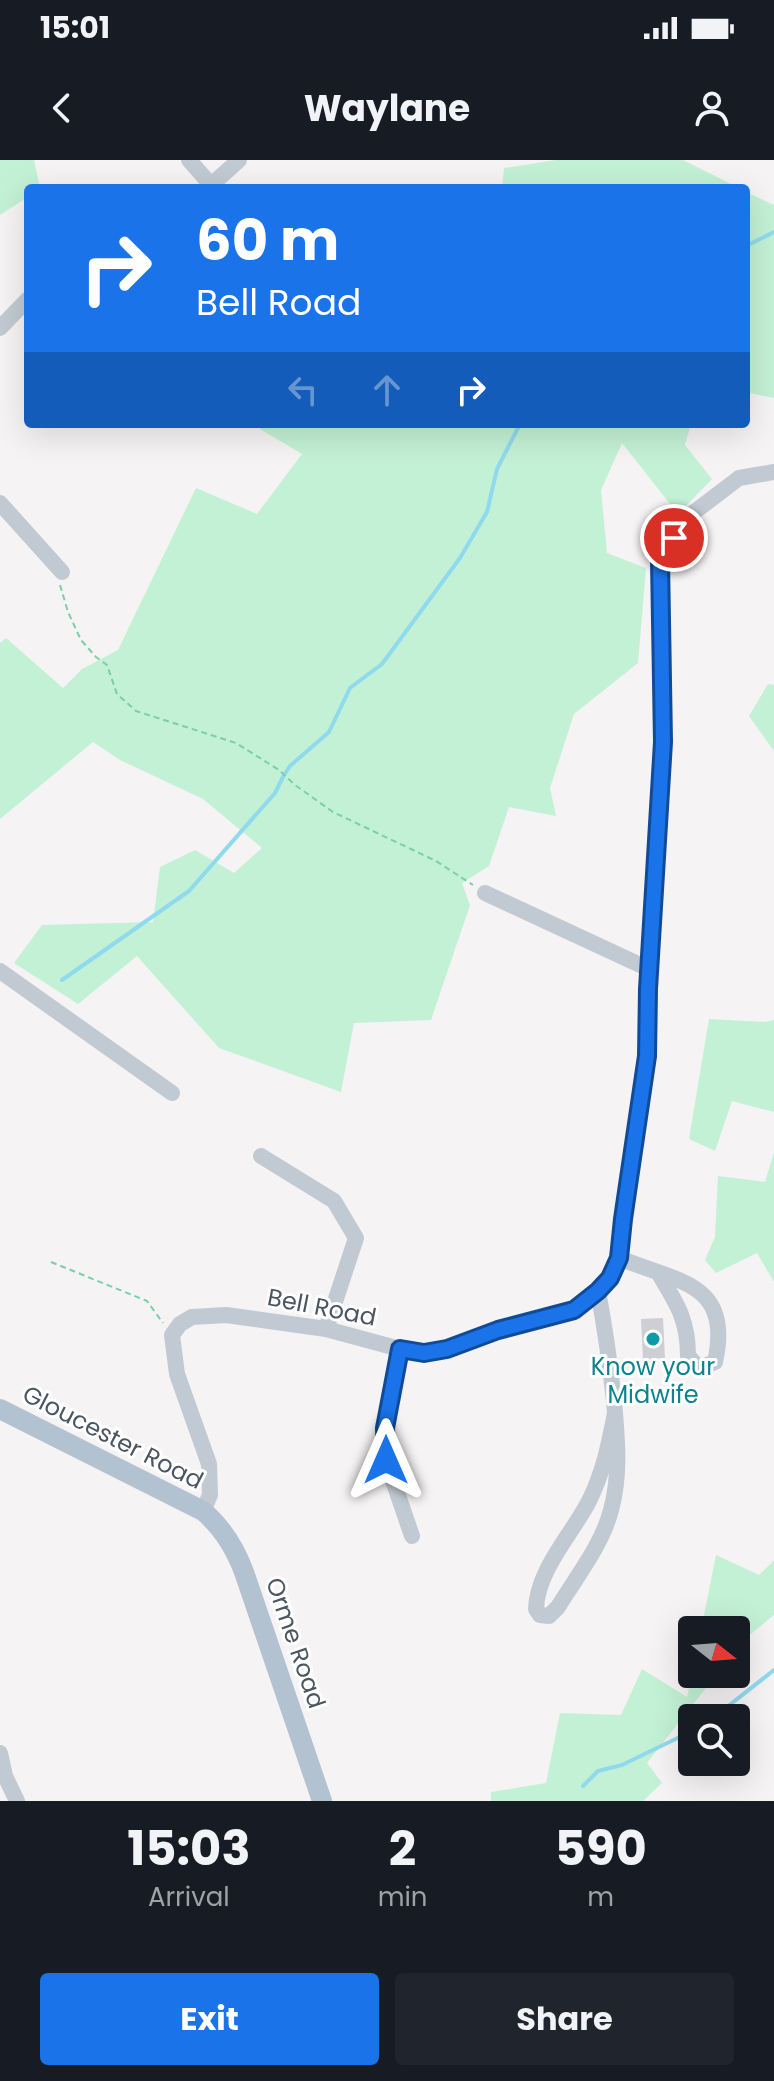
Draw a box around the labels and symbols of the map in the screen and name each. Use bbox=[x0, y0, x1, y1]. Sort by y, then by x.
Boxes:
pin bbox=[640, 504, 708, 572]
street label: Bell Road bbox=[265, 1280, 379, 1334]
marker: Know your Midwife bbox=[644, 1330, 662, 1348]
place label: Know your Midwife bbox=[591, 1350, 715, 1411]
street label: Gloucester Road bbox=[17, 1377, 209, 1497]
position arrow bbox=[344, 1418, 428, 1502]
street label: Orme Road bbox=[258, 1573, 334, 1713]
north arrow bbox=[678, 1616, 750, 1688]

